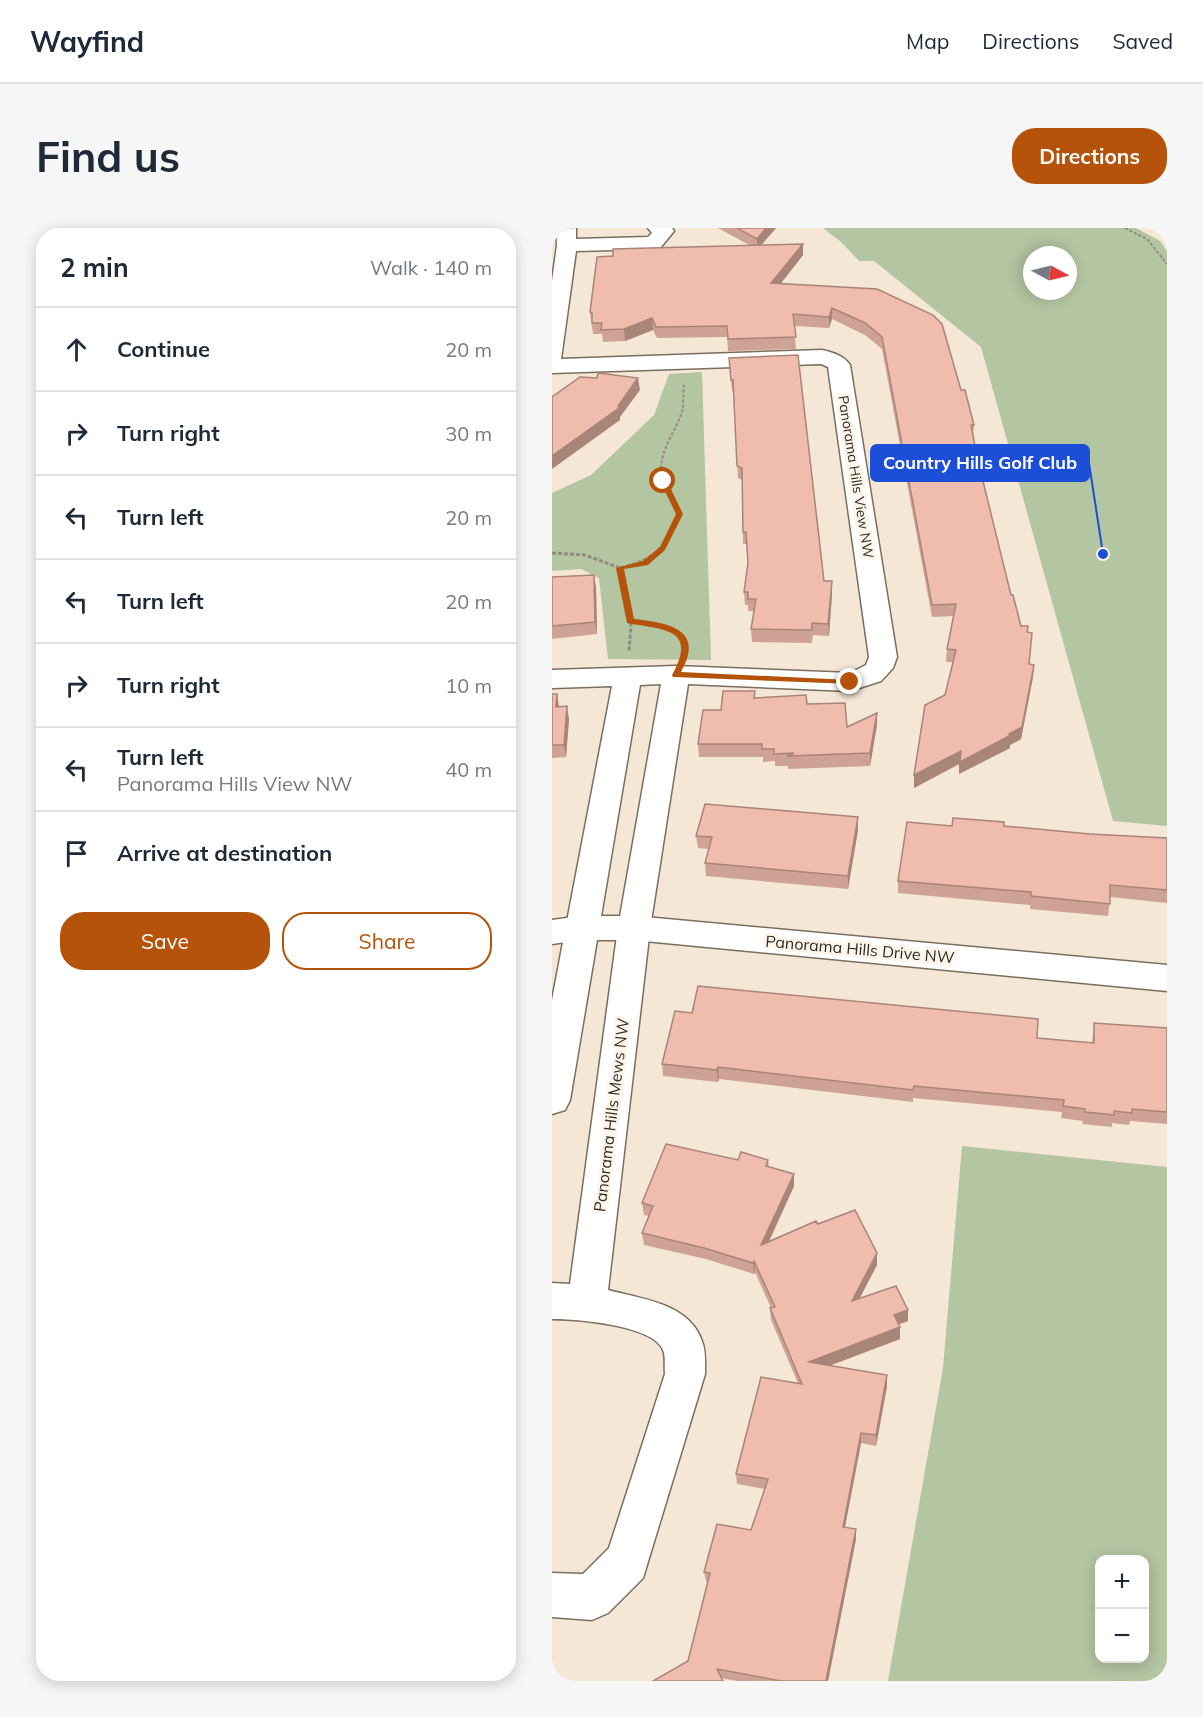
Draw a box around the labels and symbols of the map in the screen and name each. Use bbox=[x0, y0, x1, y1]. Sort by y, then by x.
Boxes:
north arrow bbox=[1023, 246, 1077, 300]
street label: Panorama Hills View NW bbox=[834, 394, 878, 560]
callout: Country Hills Golf Club bbox=[871, 445, 1089, 481]
text: Country Hills Golf Club bbox=[883, 451, 1077, 474]
route start bbox=[649, 467, 675, 493]
route end bbox=[836, 668, 862, 694]
street label: Panorama Hills Drive NW bbox=[765, 931, 956, 967]
street label: Panorama Hills Mews NW bbox=[589, 1017, 633, 1213]

